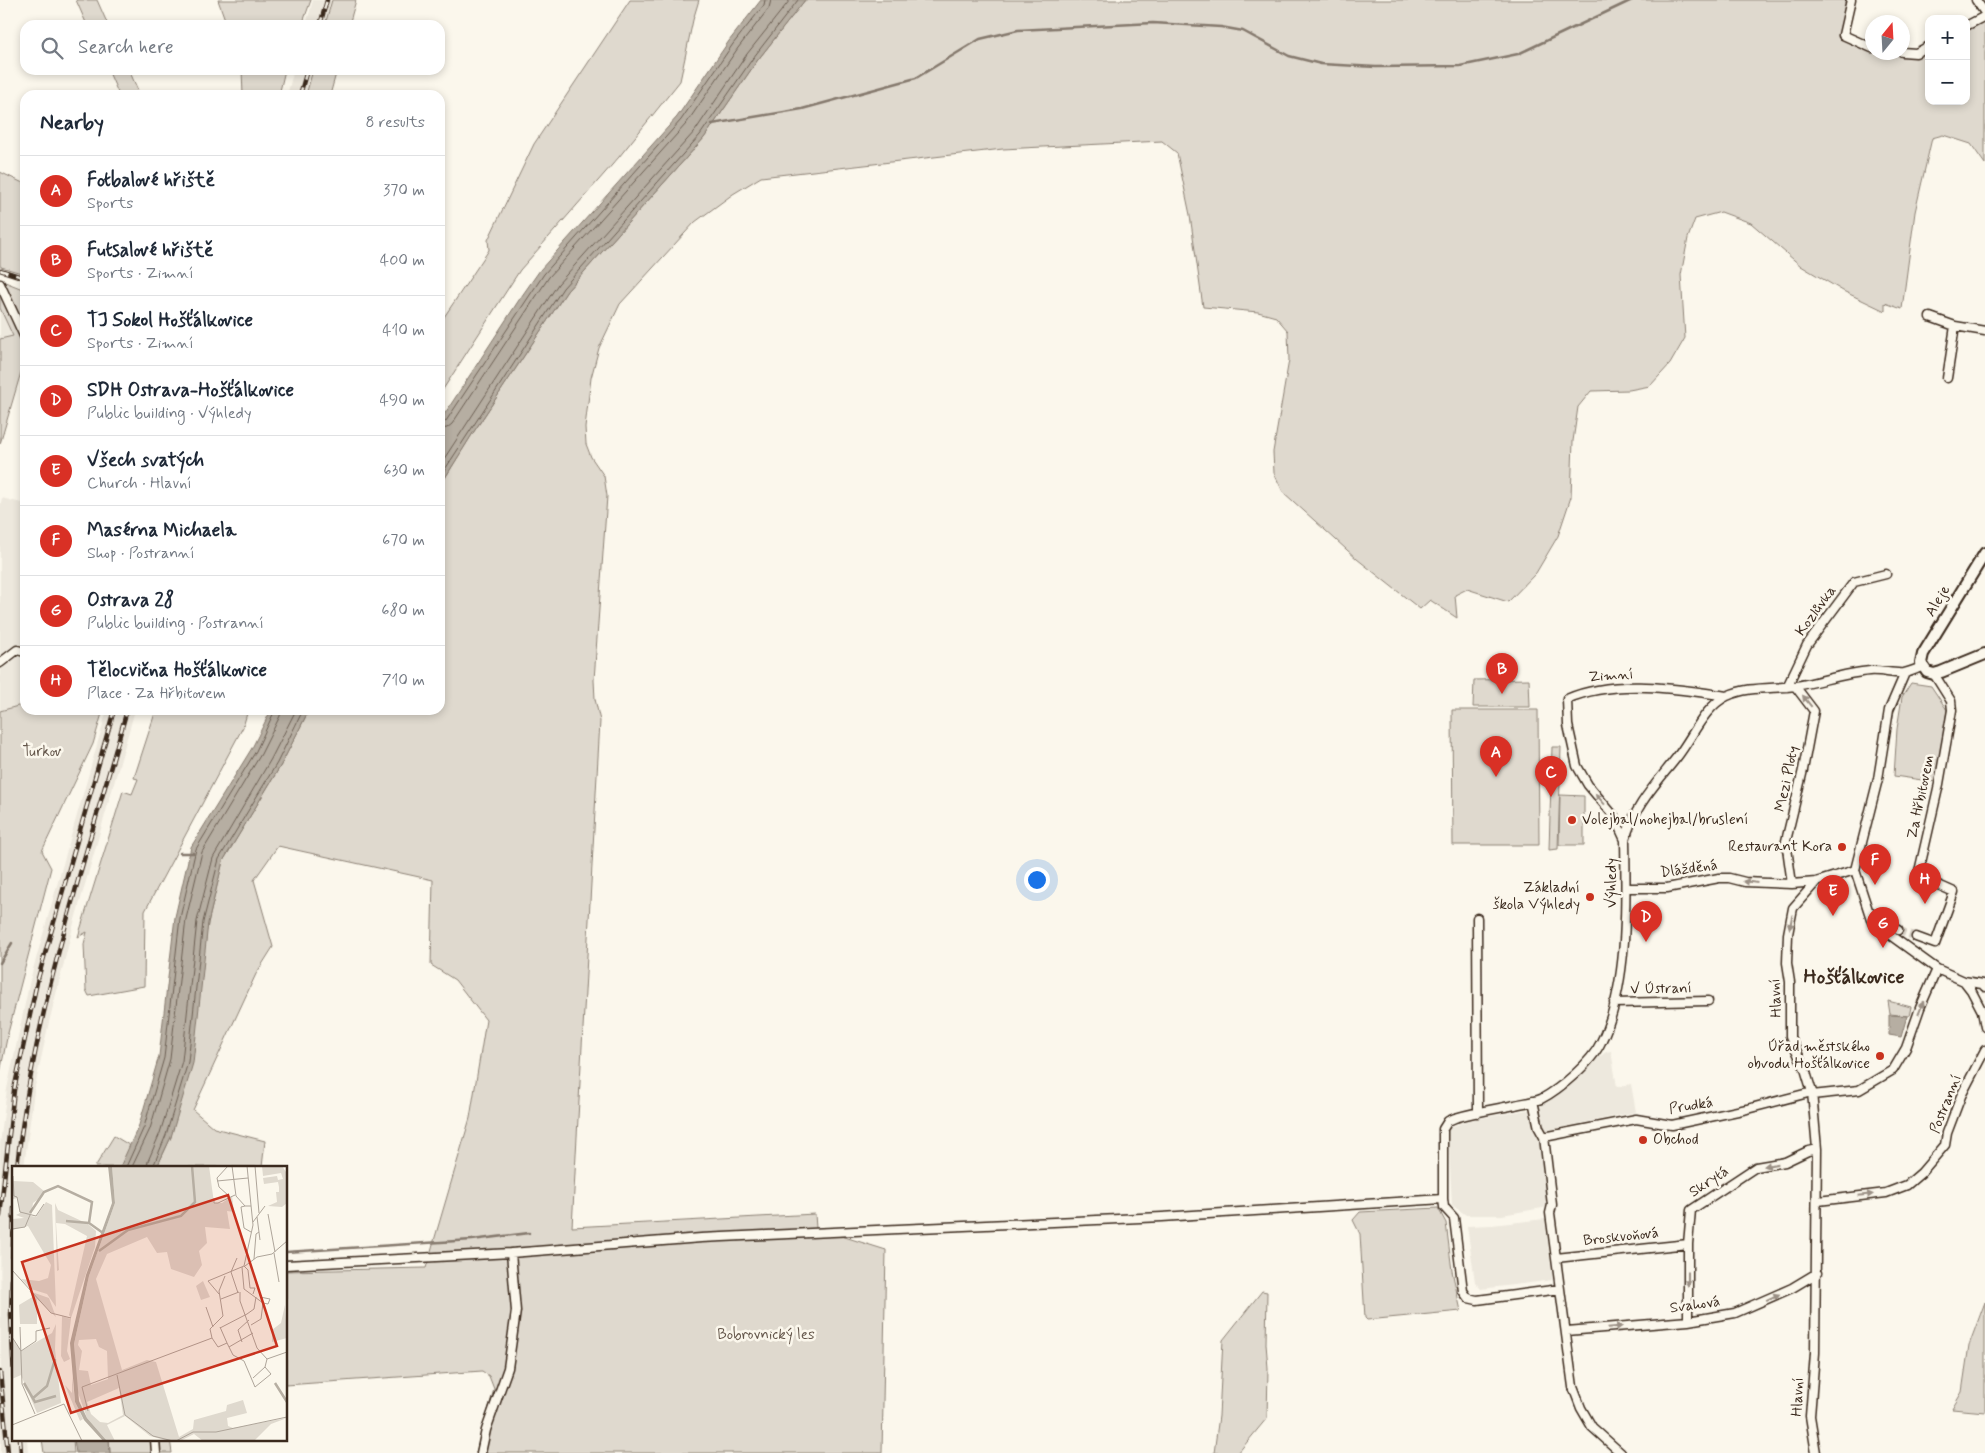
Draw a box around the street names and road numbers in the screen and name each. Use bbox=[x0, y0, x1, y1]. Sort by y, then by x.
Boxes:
street label: Kozlůvka bbox=[1791, 581, 1841, 640]
street label: Aleje bbox=[1921, 581, 1955, 621]
street label: Zimní bbox=[1588, 664, 1634, 688]
street label: Mezi Ploty bbox=[1770, 744, 1804, 814]
street label: Za Hřbitovem bbox=[1902, 753, 1940, 841]
street label: Dlážděná bbox=[1659, 855, 1719, 883]
street label: Výhledy bbox=[1602, 858, 1622, 908]
street label: V Ústraní bbox=[1630, 978, 1692, 1000]
street label: Hlavní bbox=[1765, 978, 1787, 1018]
street label: Postranní bbox=[1925, 1072, 1967, 1136]
street label: Prudká bbox=[1667, 1093, 1715, 1119]
street label: Skrytá bbox=[1685, 1162, 1733, 1202]
street label: Broskvoňová bbox=[1582, 1223, 1660, 1251]
street label: Svahová bbox=[1669, 1292, 1721, 1318]
street label: Hlavní bbox=[1787, 1377, 1809, 1417]

